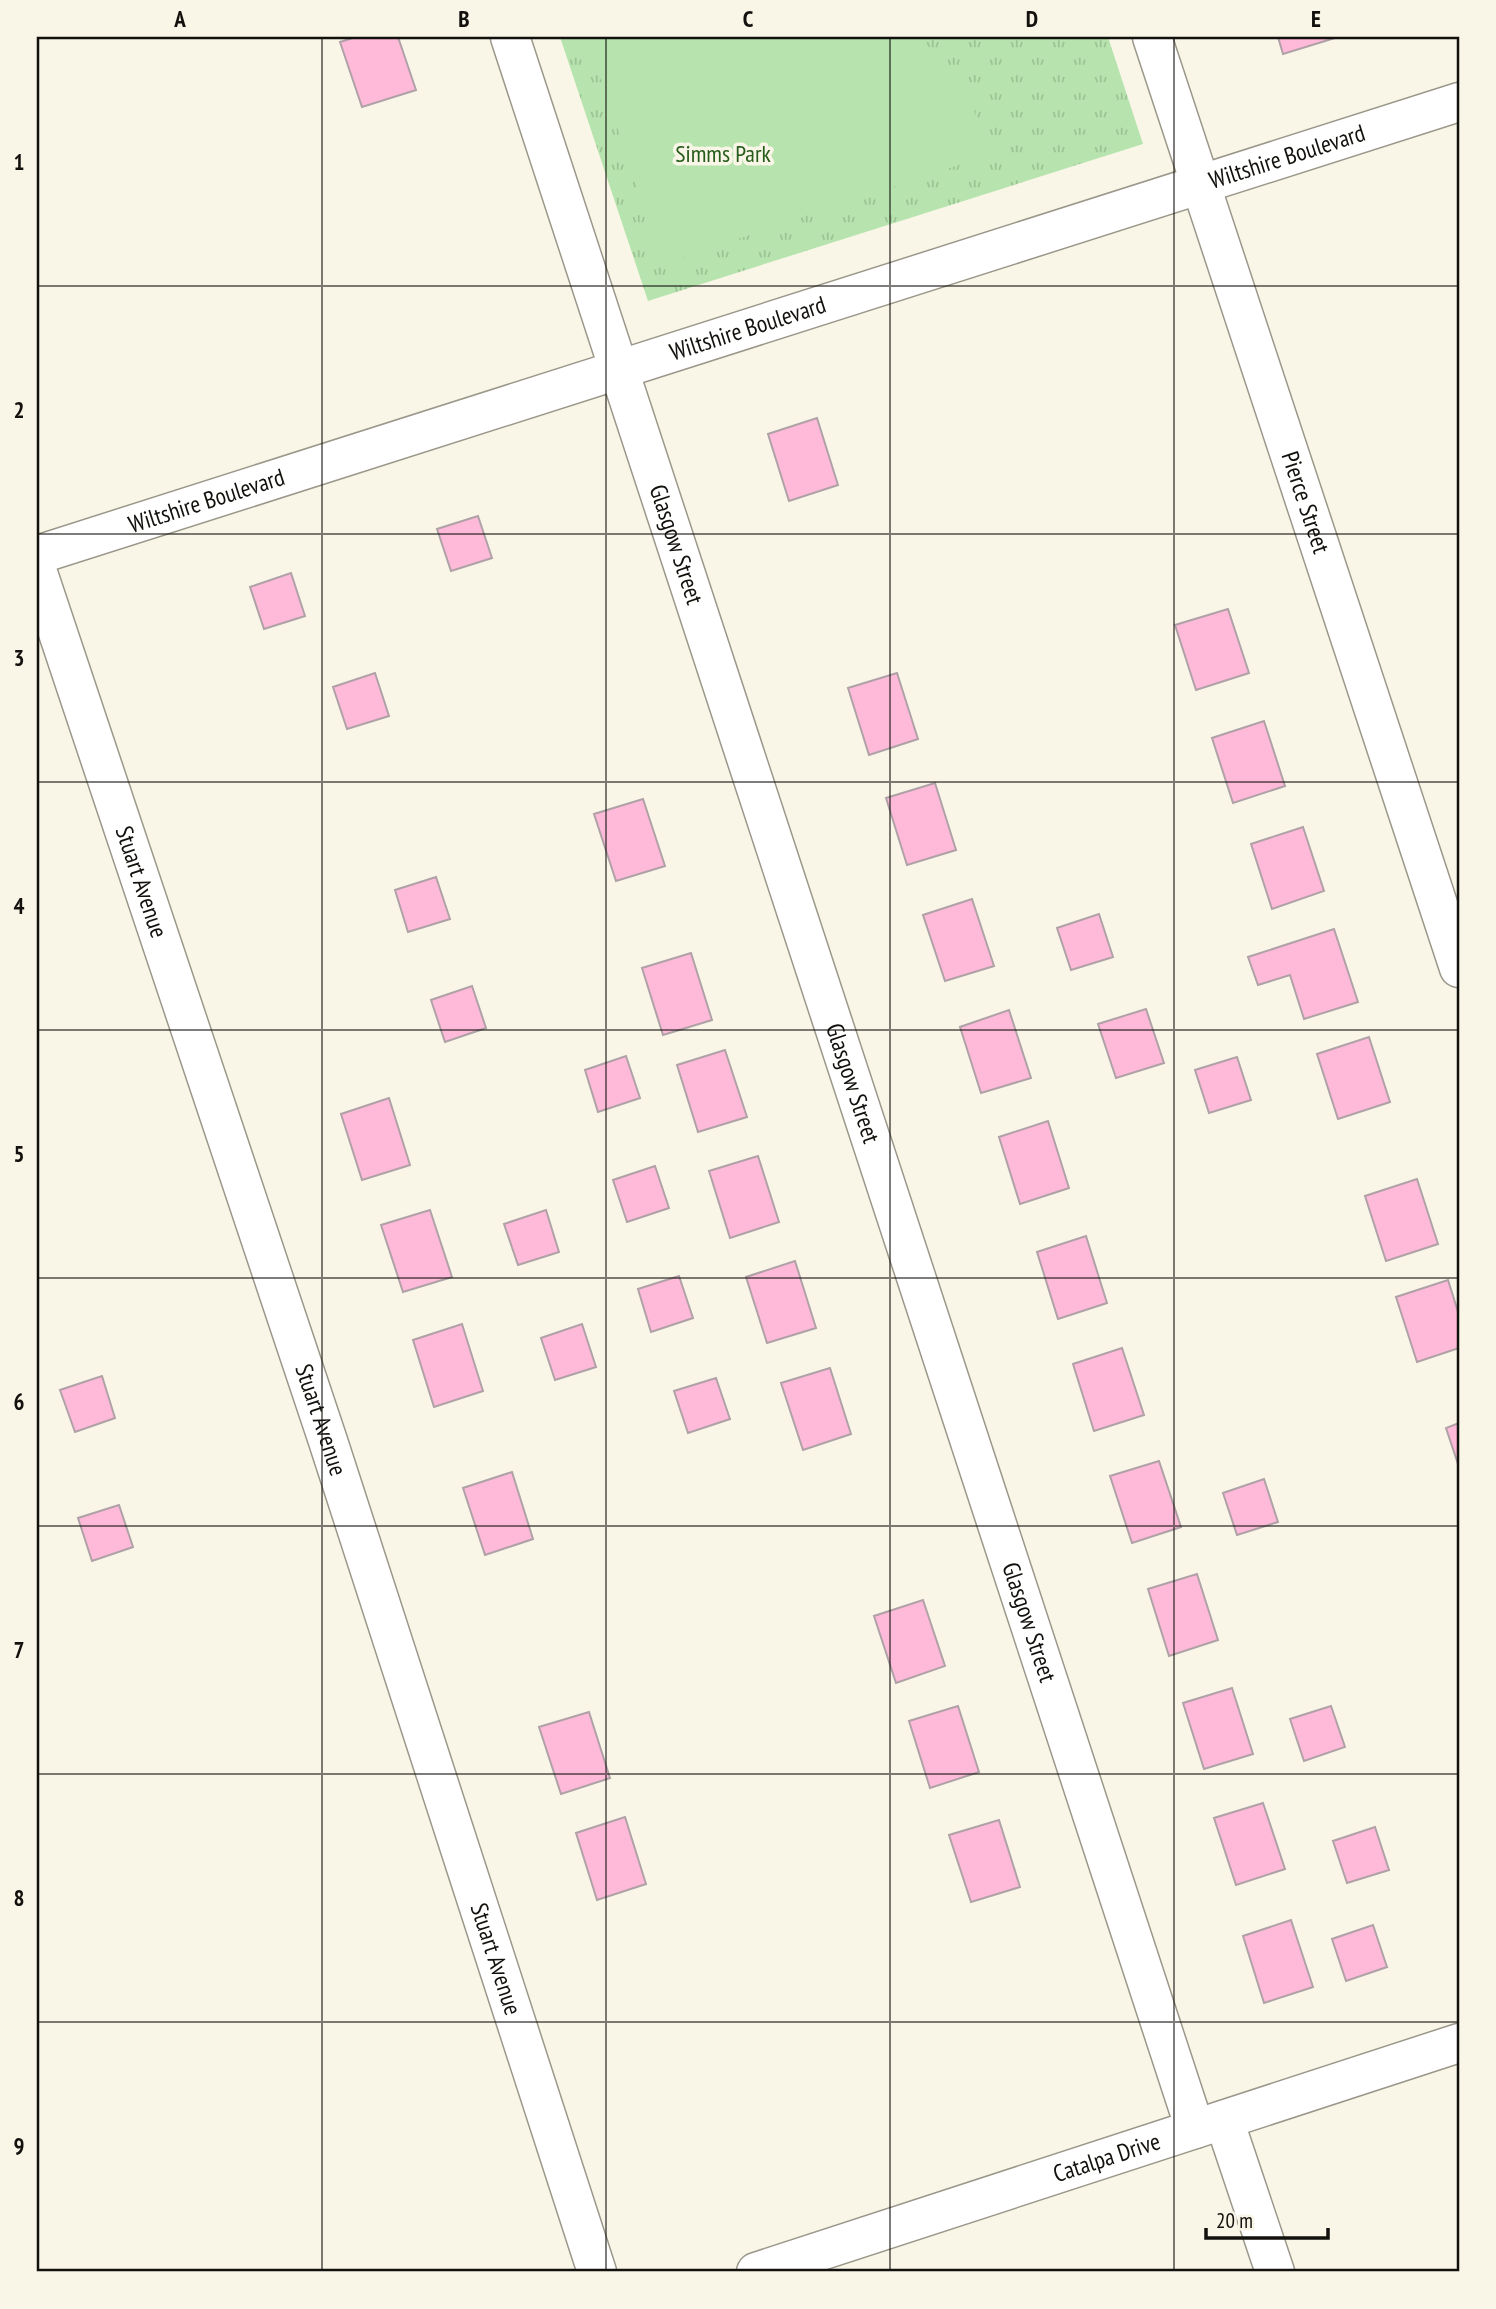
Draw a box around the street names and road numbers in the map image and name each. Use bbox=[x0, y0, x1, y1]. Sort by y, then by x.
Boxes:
street label: Wiltshire Boulevard bbox=[1205, 117, 1369, 196]
street label: Wiltshire Boulevard bbox=[666, 289, 830, 367]
street label: Pierce Street bbox=[1275, 447, 1337, 557]
street label: Wiltshire Boulevard bbox=[124, 461, 288, 540]
street label: Glasgow Street bbox=[643, 480, 711, 609]
street label: Stuart Avenue bbox=[109, 822, 175, 942]
street label: Glasgow Street bbox=[819, 1019, 887, 1147]
street label: Stuart Avenue bbox=[288, 1360, 354, 1480]
street label: Glasgow Street bbox=[995, 1558, 1064, 1686]
street label: Stuart Avenue bbox=[464, 1899, 529, 2019]
street label: Catalpa Drive bbox=[1049, 2125, 1164, 2189]

